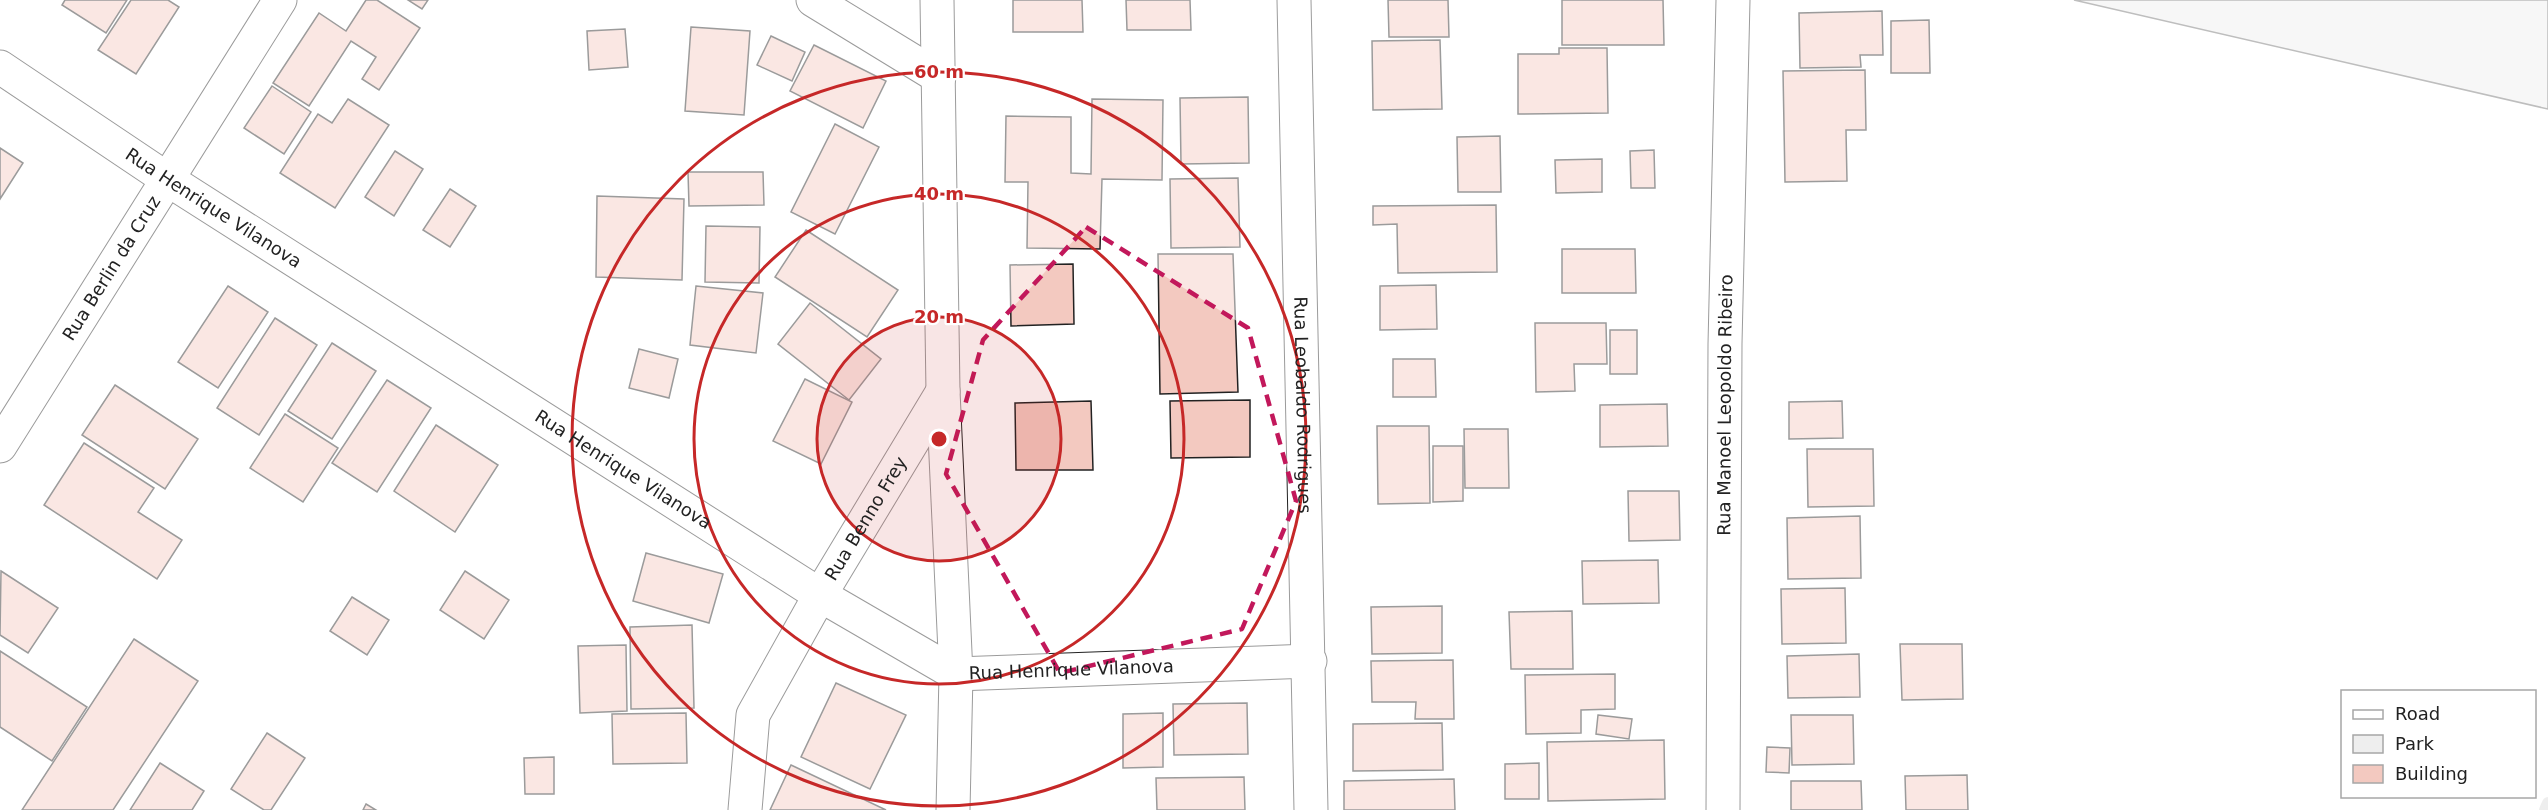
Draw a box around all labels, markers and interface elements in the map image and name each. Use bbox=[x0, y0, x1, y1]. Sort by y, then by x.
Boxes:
text: 60 m bbox=[914, 61, 964, 82]
street label: Rua Henrique Vilanova bbox=[122, 143, 306, 272]
text: 40 m bbox=[914, 183, 964, 204]
street label: Rua Berlin da Cruz bbox=[58, 192, 165, 344]
street label: Rua Manoel Leopoldo Ribeiro bbox=[1713, 274, 1737, 536]
street label: Rua Leobaldo Rodrigues bbox=[1290, 296, 1316, 514]
text: 20 m bbox=[914, 306, 964, 327]
street label: Rua Henrique Vilanova bbox=[531, 405, 716, 533]
centre of rings bbox=[929, 429, 949, 449]
street label: Rua Benno Frey bbox=[820, 452, 911, 584]
street label: Rua Henrique Vilanova bbox=[968, 655, 1174, 684]
legend bbox=[2341, 690, 2536, 798]
text: Road bbox=[2395, 703, 2440, 724]
text: Park bbox=[2395, 733, 2434, 754]
text: Building bbox=[2395, 763, 2468, 784]

